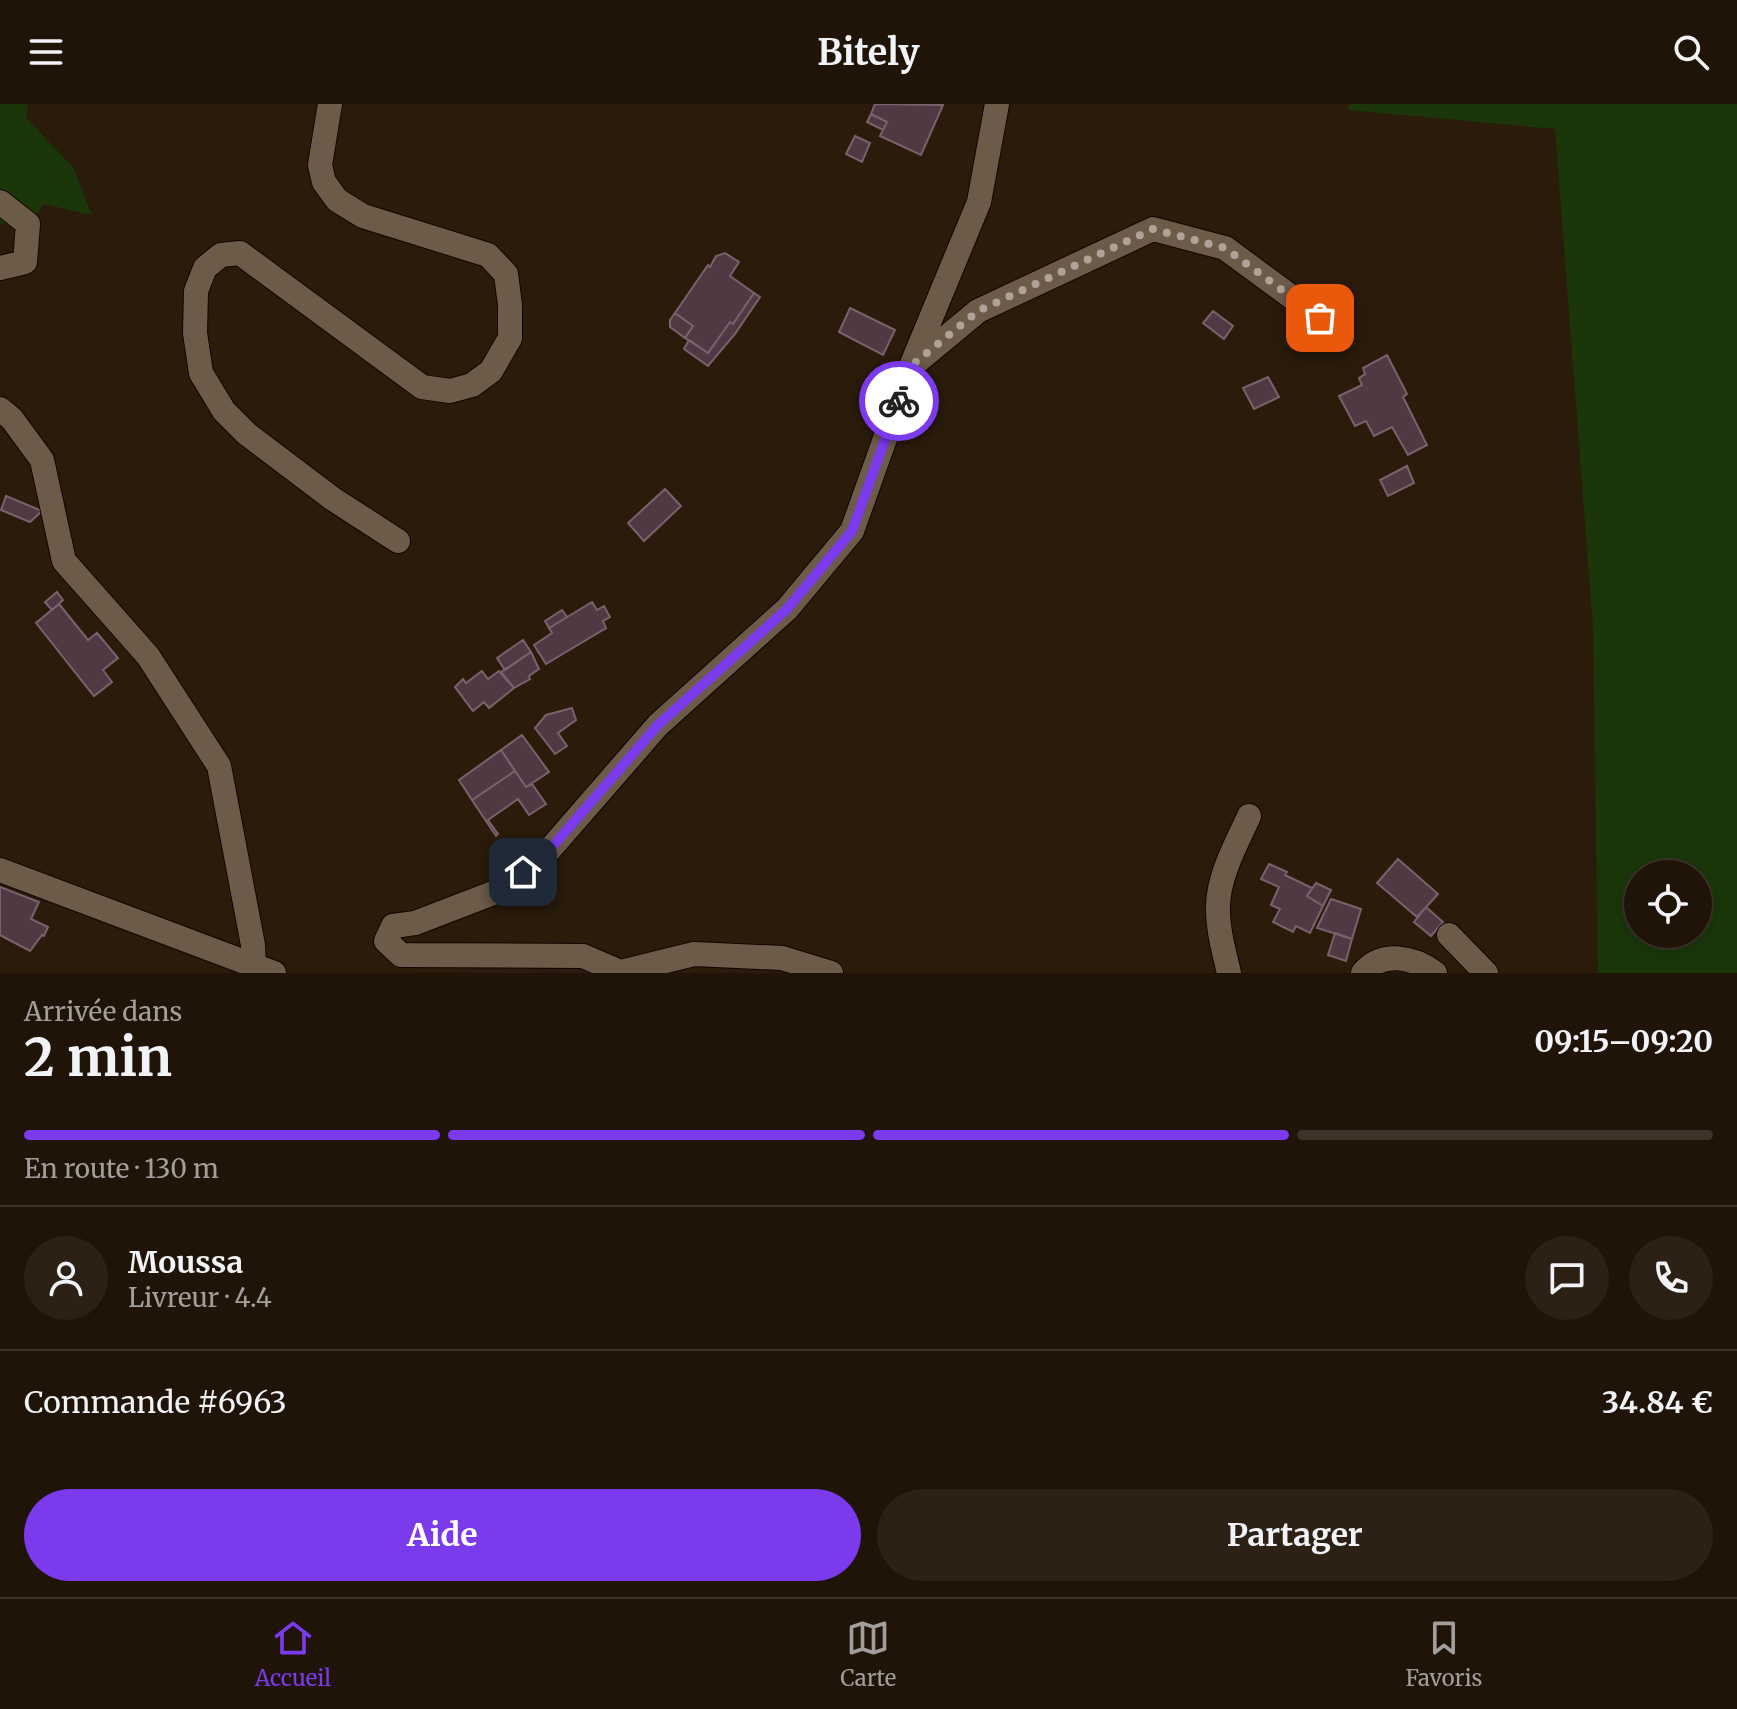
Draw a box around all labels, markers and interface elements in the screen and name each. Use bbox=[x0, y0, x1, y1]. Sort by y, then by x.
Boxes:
icon: menu bbox=[24, 30, 68, 74]
text: Bitely bbox=[817, 30, 920, 75]
icon: search bbox=[1669, 30, 1713, 74]
pin bbox=[1286, 284, 1354, 352]
icon: bag bbox=[1298, 296, 1342, 340]
courier bbox=[859, 361, 939, 441]
icon: bike bbox=[877, 379, 921, 423]
pin bbox=[489, 838, 557, 906]
icon: home bbox=[501, 850, 545, 894]
map controls bbox=[1624, 860, 1712, 948]
button: locate bbox=[1624, 860, 1712, 948]
text: Arrivée dans bbox=[24, 995, 182, 1028]
text: 09:15–09:20 bbox=[1534, 1022, 1713, 1060]
text: 2 min bbox=[24, 1025, 172, 1090]
text: En route · 130 m bbox=[24, 1152, 219, 1185]
button: person bbox=[24, 1236, 108, 1320]
button: chat bbox=[1525, 1236, 1609, 1320]
button: phone bbox=[1629, 1236, 1713, 1320]
text: Moussa bbox=[128, 1243, 243, 1281]
text: Livreur · 4.4 bbox=[128, 1281, 272, 1314]
text: Commande #6963 bbox=[24, 1383, 287, 1421]
text: 34.84 € bbox=[1602, 1383, 1713, 1421]
button: Aide bbox=[24, 1489, 861, 1581]
button: Partager bbox=[877, 1489, 1713, 1581]
tab: Accueil bbox=[255, 1616, 331, 1692]
tab: Carte bbox=[840, 1616, 896, 1692]
tab: Favoris bbox=[1406, 1616, 1482, 1692]

